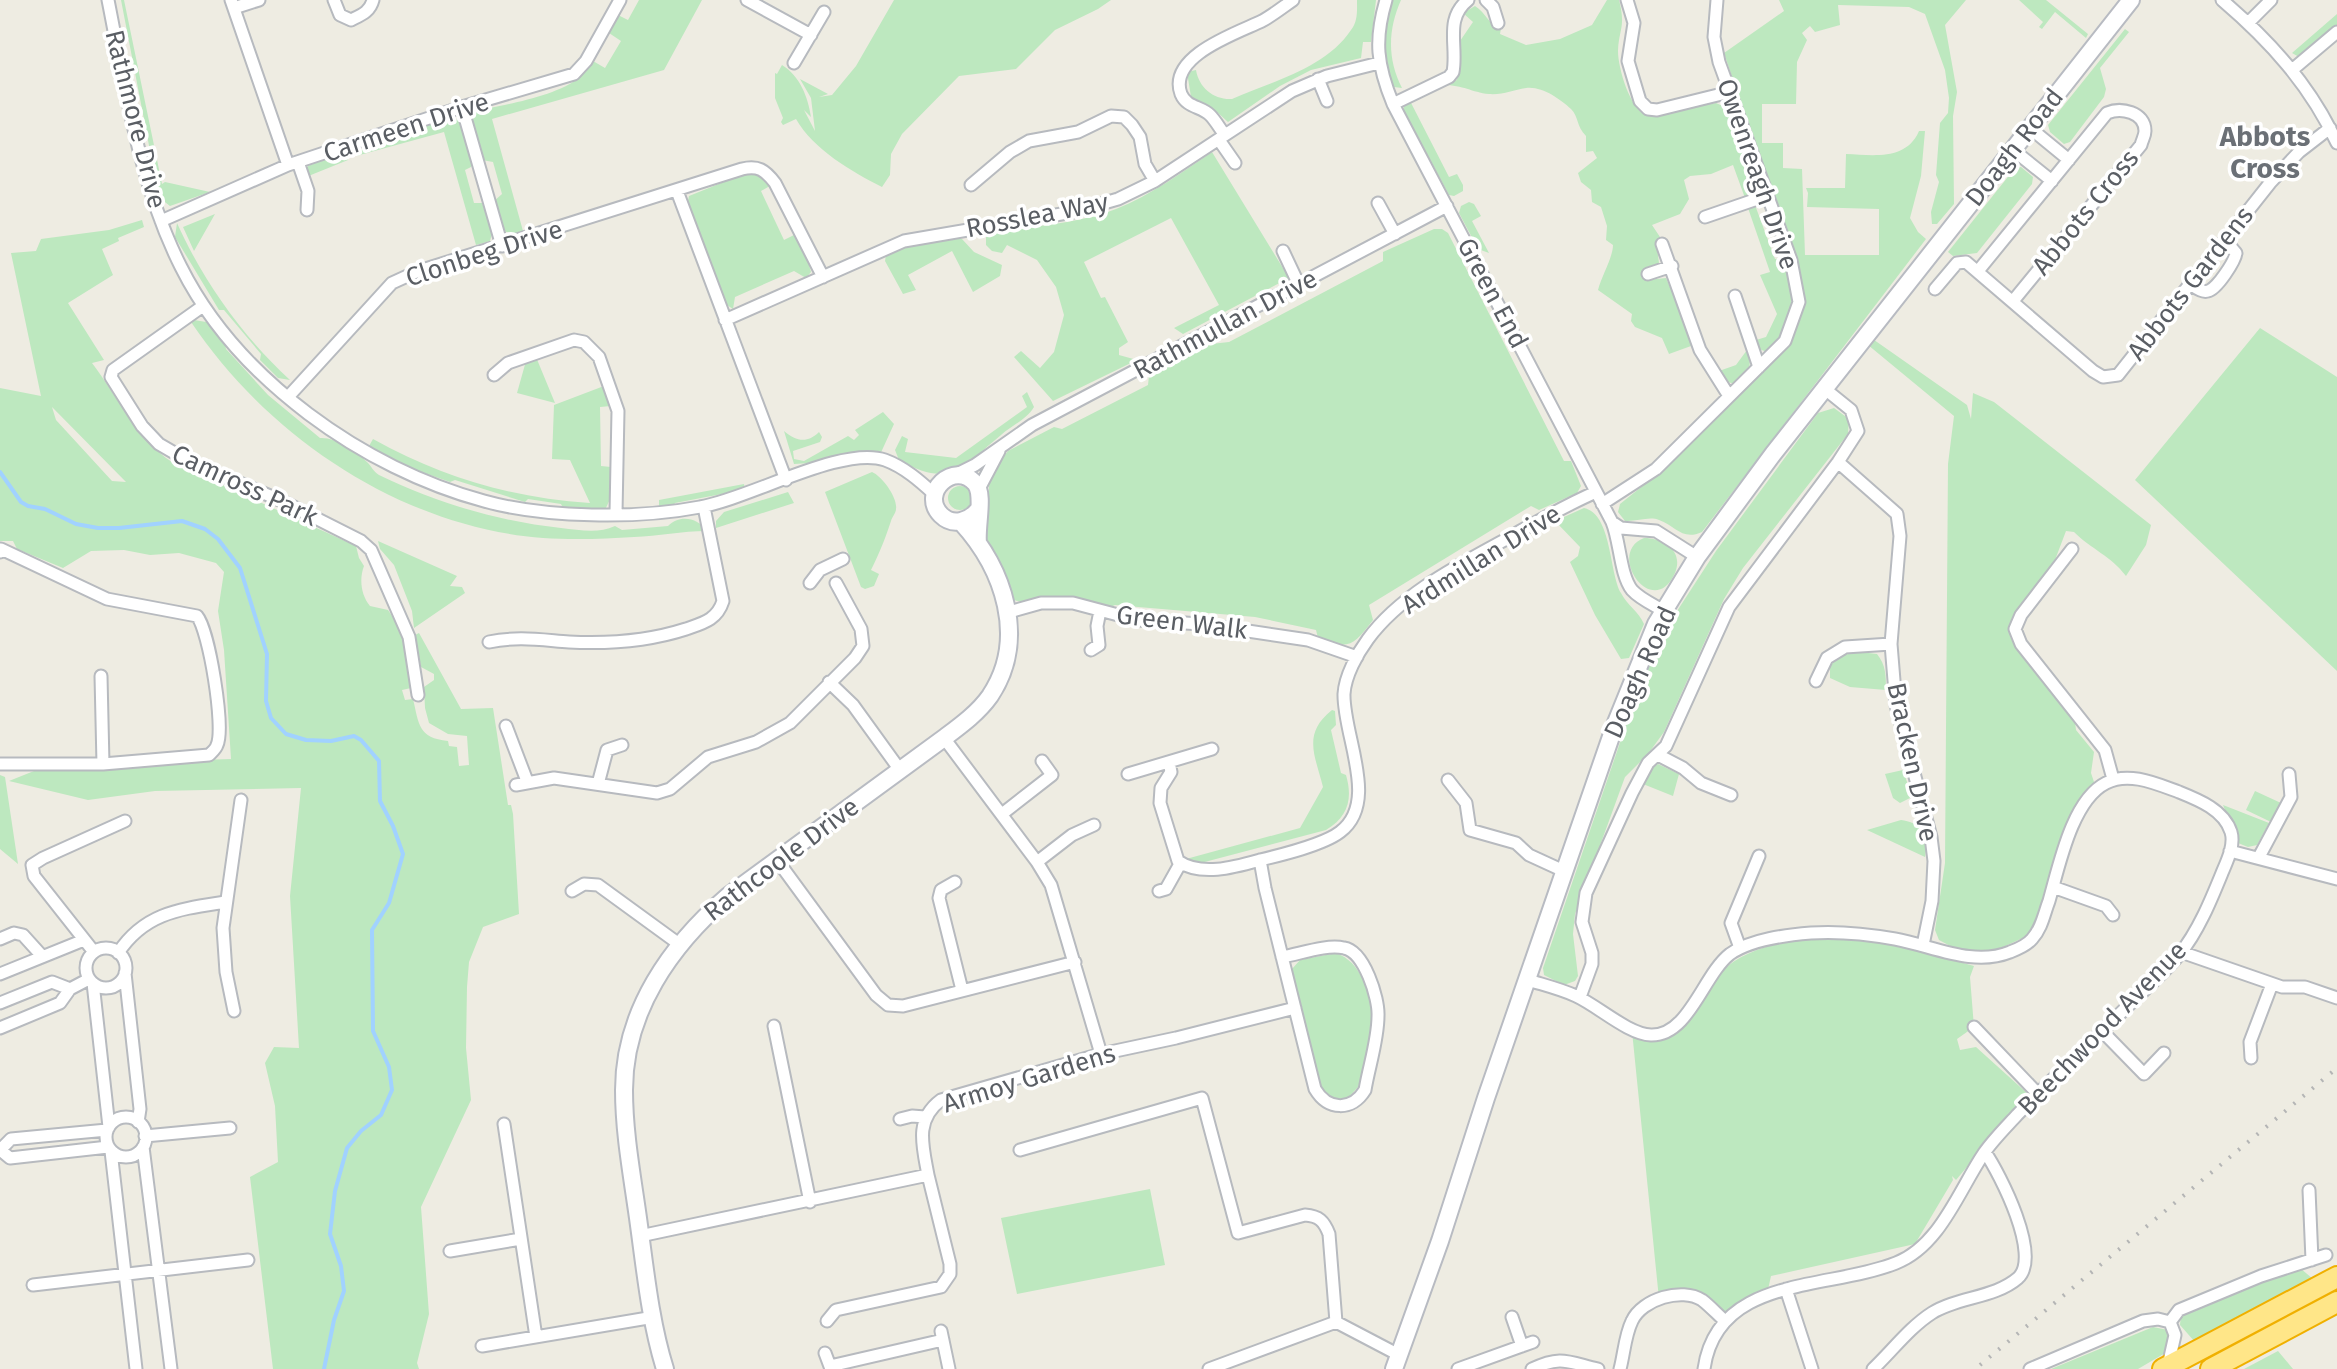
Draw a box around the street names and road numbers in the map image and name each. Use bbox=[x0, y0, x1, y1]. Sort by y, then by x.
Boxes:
street label: Rathmore Drive bbox=[98, 27, 173, 212]
street label: Owenreagh Drive bbox=[1710, 75, 1805, 274]
street label: Doagh Road bbox=[1959, 82, 2070, 212]
street label: Carmeen Drive bbox=[319, 86, 493, 169]
street label: Abbots Cross bbox=[2026, 143, 2145, 281]
street label: Rosslea Way bbox=[963, 186, 1111, 244]
street label: Abbots Gardens bbox=[2121, 200, 2260, 366]
street label: Clonbeg Drive bbox=[402, 214, 567, 293]
street label: Green End bbox=[1451, 233, 1535, 354]
street label: Rathmullan Drive bbox=[1128, 263, 1323, 386]
street label: Camross Park bbox=[167, 438, 323, 533]
street label: Ardmillan Drive bbox=[1396, 498, 1567, 621]
street label: Green Walk bbox=[1115, 599, 1250, 646]
street label: Doagh Road bbox=[1598, 601, 1683, 743]
street label: Bracken Drive bbox=[1881, 680, 1944, 844]
street label: Rathcoole Drive bbox=[698, 791, 865, 928]
street label: Beechwood Avenue bbox=[2011, 935, 2193, 1122]
street label: Armoy Gardens bbox=[939, 1038, 1119, 1119]

